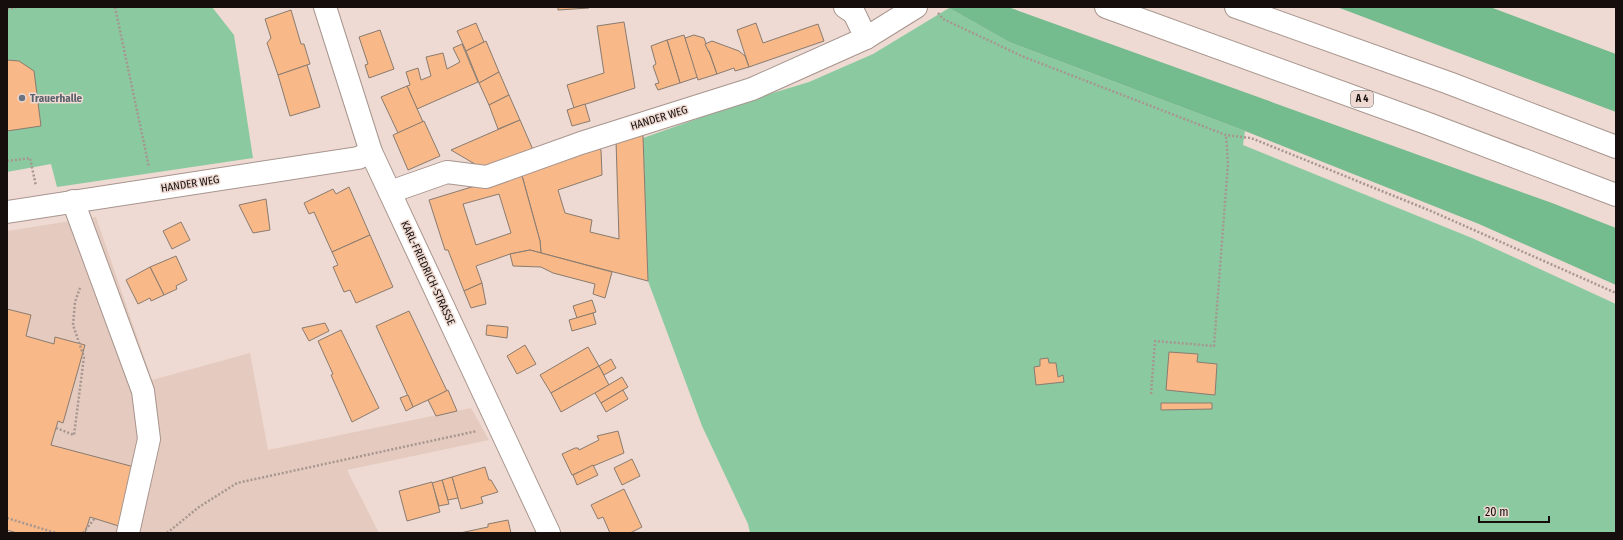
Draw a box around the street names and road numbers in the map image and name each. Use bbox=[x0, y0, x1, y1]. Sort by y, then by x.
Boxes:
road number: A 4 bbox=[1351, 91, 1373, 107]
street label: HANDER WEG bbox=[629, 103, 689, 133]
street label: HANDER WEG bbox=[160, 173, 220, 195]
street label: KARL-FRIEDRICH-STRASSE bbox=[398, 219, 458, 327]

